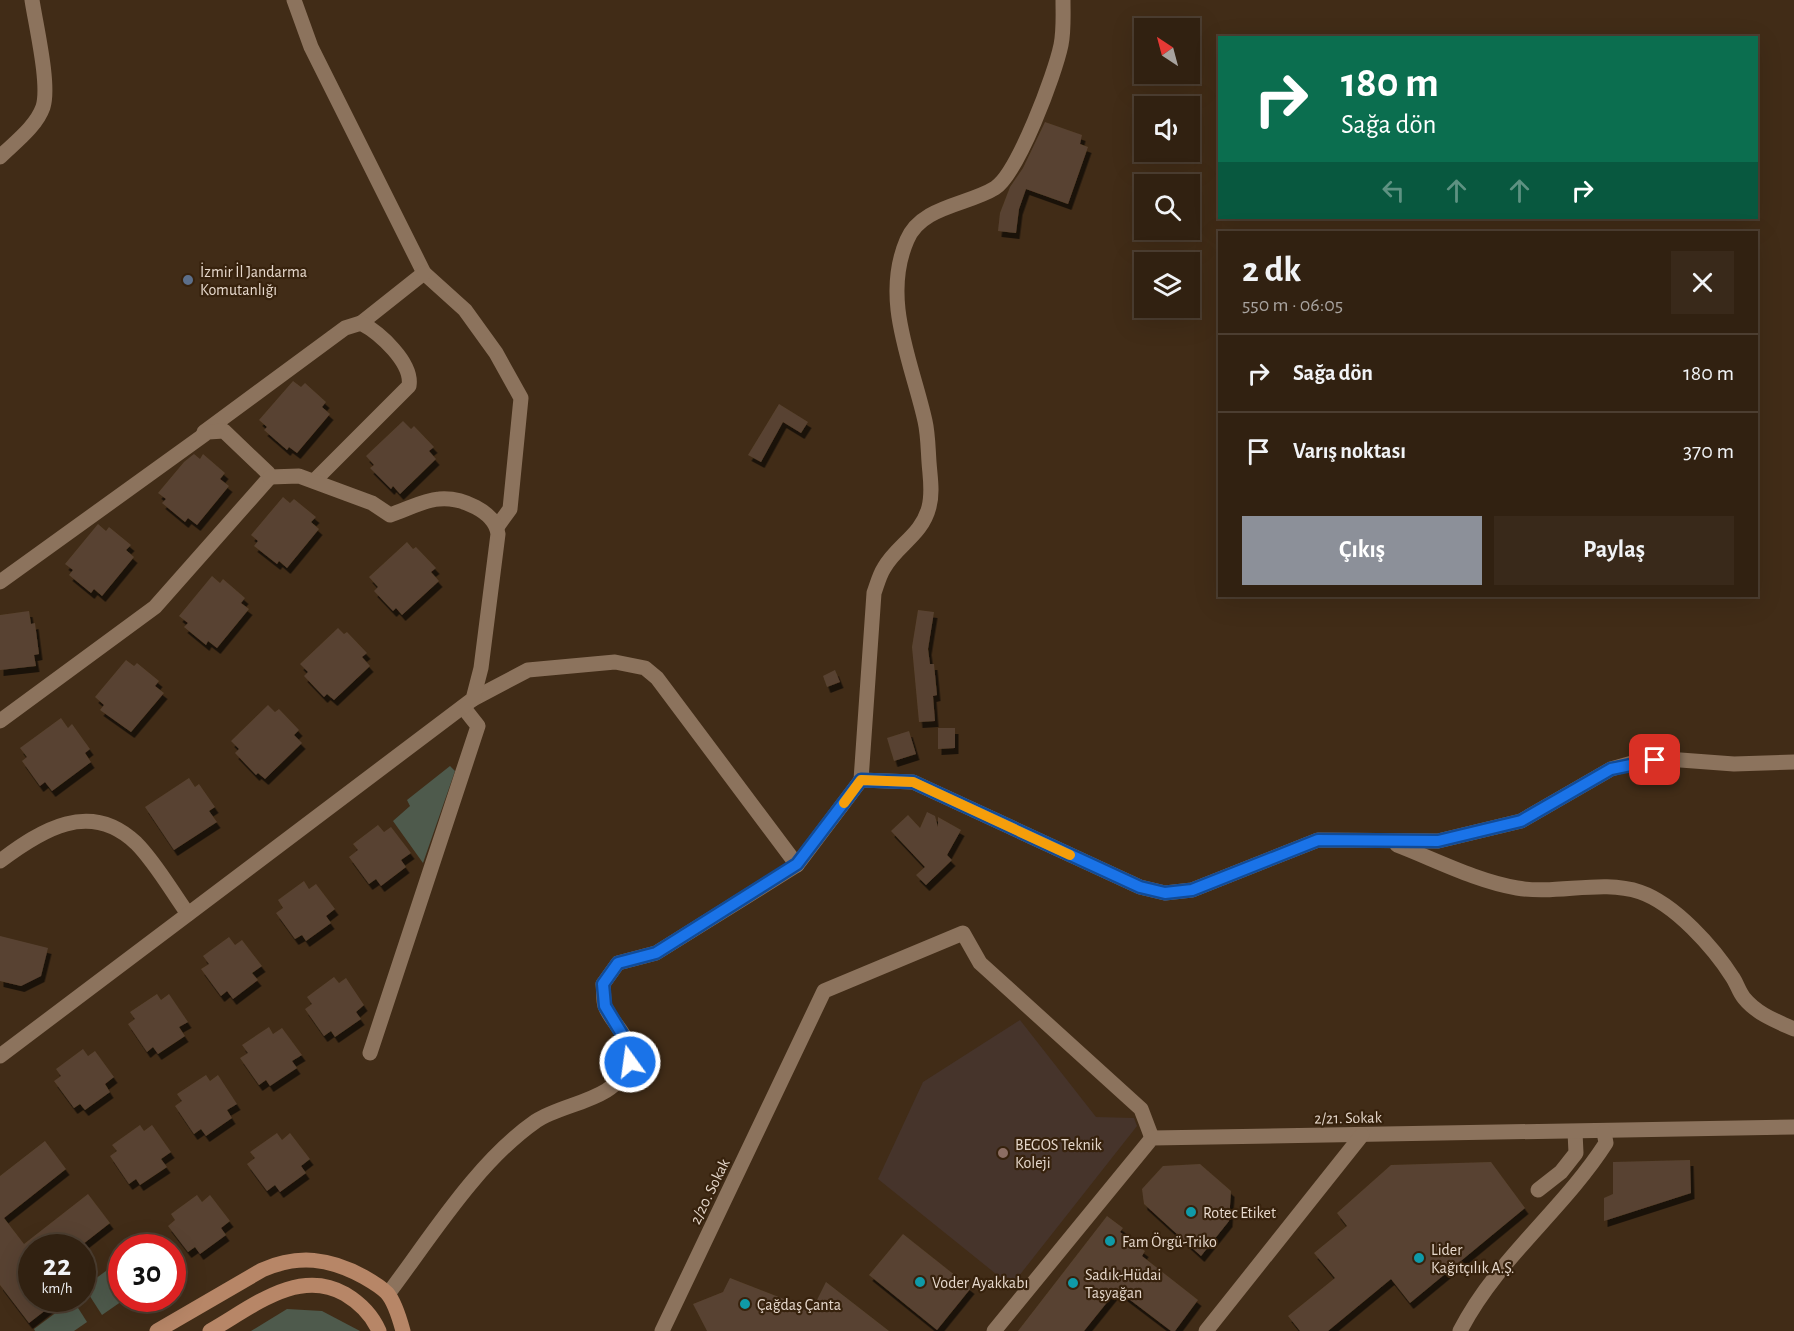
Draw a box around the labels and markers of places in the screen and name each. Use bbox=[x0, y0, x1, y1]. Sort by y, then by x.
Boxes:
place label: İzmir İl Jandarma Komutanlığı bbox=[200, 262, 307, 298]
marker: İzmir İl Jandarma Komutanlığı bbox=[181, 273, 195, 287]
pin bbox=[1629, 734, 1680, 785]
place label: BEGOS Teknik Koleji bbox=[1015, 1137, 1103, 1172]
marker: BEGOS Teknik Koleji bbox=[996, 1146, 1010, 1160]
marker: Rotec Etiket bbox=[1184, 1205, 1198, 1219]
place label: Rotec Etiket bbox=[1203, 1205, 1276, 1221]
place label: Fam Örgü-Triko bbox=[1122, 1232, 1217, 1250]
marker: Fam Örgü-Triko bbox=[1103, 1234, 1117, 1248]
place label: Lider Kağıtçılık A.Ş. bbox=[1431, 1242, 1514, 1276]
marker: Lider Kağıtçılık A.Ş. bbox=[1412, 1251, 1426, 1265]
place label: Sadık-Hüdai Taşyağan bbox=[1085, 1267, 1162, 1302]
marker: Voder Ayakkabı bbox=[913, 1275, 927, 1289]
place label: Voder Ayakkabı bbox=[932, 1275, 1028, 1292]
marker: Sadık-Hüdai Taşyağan bbox=[1066, 1276, 1080, 1290]
marker: Çağdaş Çanta bbox=[738, 1297, 752, 1311]
place label: Çağdaş Çanta bbox=[757, 1297, 841, 1313]

